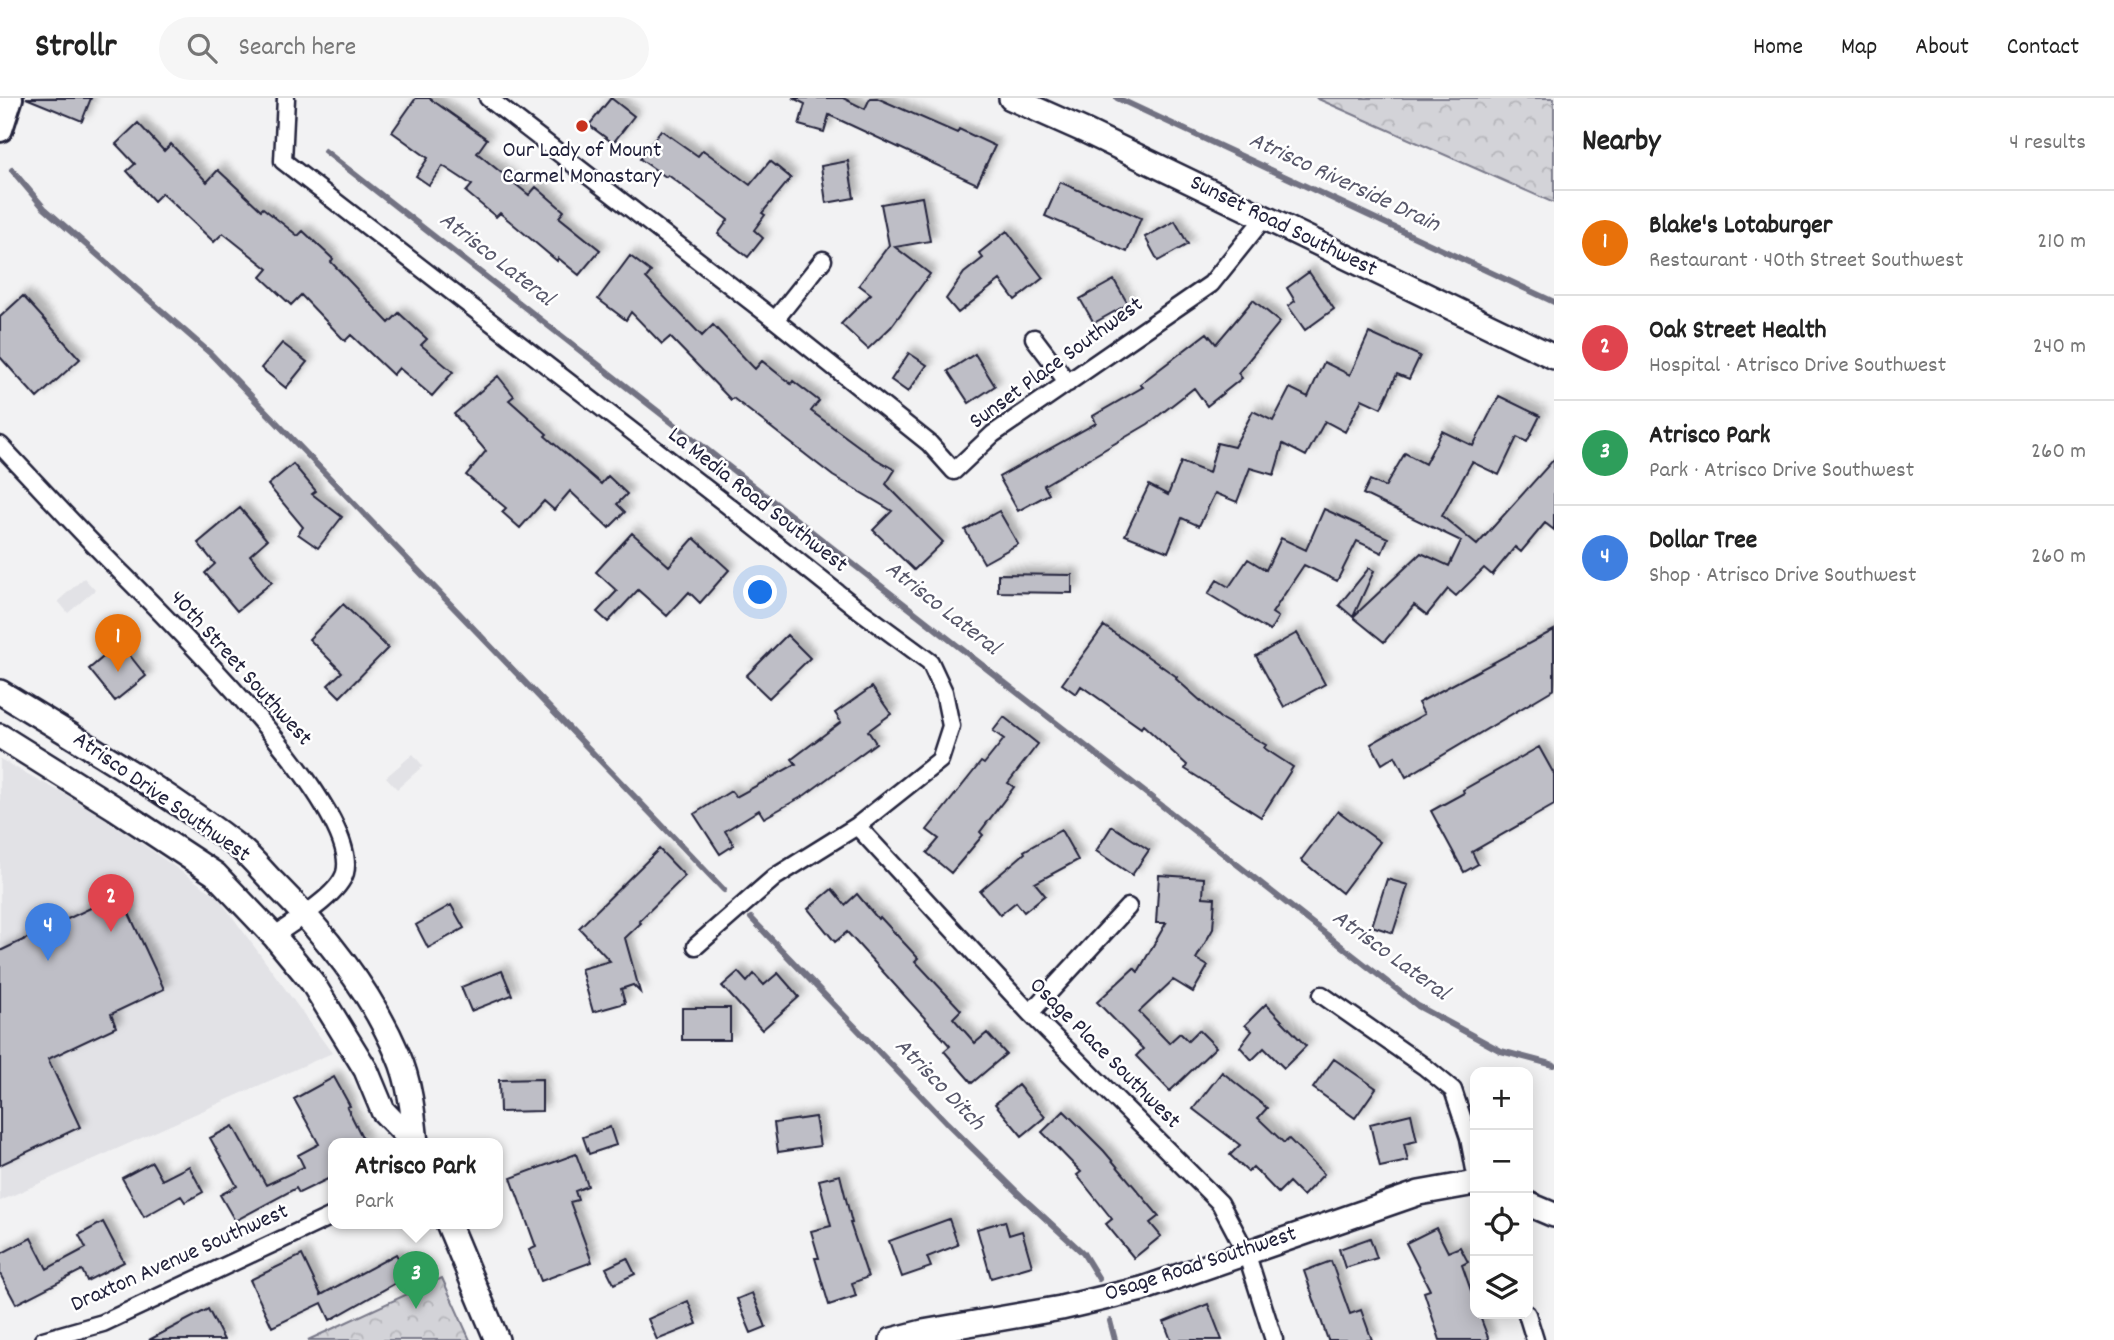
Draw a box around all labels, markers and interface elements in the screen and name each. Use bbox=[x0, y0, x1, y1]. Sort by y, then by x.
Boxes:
search box bbox=[159, 17, 649, 80]
text: Strollr bbox=[35, 25, 117, 72]
icon: search bbox=[183, 29, 221, 67]
text: Search here bbox=[239, 30, 356, 67]
text: Home bbox=[1753, 31, 1803, 65]
text: Map bbox=[1841, 31, 1877, 65]
text: About bbox=[1915, 31, 1969, 65]
text: Contact bbox=[2007, 31, 2079, 65]
marker: Our Lady of Mount Carmel Monastary bbox=[574, 118, 590, 134]
text: Nearby bbox=[1582, 122, 1660, 165]
water label: Atrisco Riverside Drain bbox=[1243, 124, 1446, 242]
text: 4 results bbox=[2009, 127, 2086, 160]
place label: Our Lady of Mount Carmel Monastary bbox=[502, 135, 662, 194]
street label: Sunset Road Southwest bbox=[1184, 167, 1382, 287]
water label: Atrisco Lateral bbox=[431, 204, 562, 317]
text: Blake's Lotaburger bbox=[1649, 208, 1832, 245]
text: 1 bbox=[1602, 226, 1608, 259]
text: 210 m bbox=[2037, 226, 2086, 259]
text: Restaurant · 40th Street Southwest bbox=[1649, 245, 1963, 278]
street label: Sunset Place Southwest bbox=[963, 290, 1151, 438]
text: Oak Street Health bbox=[1649, 313, 1827, 350]
text: 2 bbox=[1600, 331, 1610, 364]
text: 240 m bbox=[2033, 331, 2086, 364]
text: Hospital · Atrisco Drive Southwest bbox=[1649, 350, 1946, 383]
text: Atrisco Park bbox=[1649, 418, 1770, 455]
street label: La Media Road Southwest bbox=[660, 420, 854, 582]
text: 3 bbox=[1600, 436, 1610, 469]
text: 260 m bbox=[2031, 436, 2086, 469]
text: Park · Atrisco Drive Southwest bbox=[1649, 455, 1914, 488]
text: Dollar Tree bbox=[1649, 523, 1757, 560]
text: 4 bbox=[1600, 541, 1610, 574]
text: 260 m bbox=[2031, 541, 2086, 574]
water label: Atrisco Lateral bbox=[877, 553, 1008, 666]
text: Shop · Atrisco Drive Southwest bbox=[1649, 560, 1917, 593]
your location bbox=[743, 575, 777, 609]
street label: 40th Street Southwest bbox=[161, 584, 319, 754]
pin: 1 bbox=[95, 614, 141, 672]
street label: Atrisco Drive Southwest bbox=[65, 724, 257, 872]
pin: 2 bbox=[88, 874, 134, 932]
water label: Atrisco Lateral bbox=[1324, 902, 1457, 1012]
pin: 4 bbox=[25, 903, 71, 961]
street label: Osage Place Southwest bbox=[1021, 971, 1187, 1137]
water label: Atrisco Ditch bbox=[886, 1031, 993, 1140]
map controls bbox=[1470, 1067, 1533, 1319]
button: + bbox=[1470, 1067, 1533, 1130]
button: − bbox=[1470, 1130, 1533, 1193]
popup bbox=[328, 1138, 503, 1229]
text: Atrisco Park bbox=[355, 1149, 476, 1186]
text: Park bbox=[355, 1186, 394, 1219]
button: locate bbox=[1470, 1193, 1533, 1256]
street label: Draxton Avenue Southwest bbox=[66, 1196, 294, 1322]
street label: Osage Road Southwest bbox=[1101, 1218, 1301, 1312]
pin: 3 bbox=[393, 1251, 439, 1309]
button: layers bbox=[1470, 1256, 1533, 1319]

